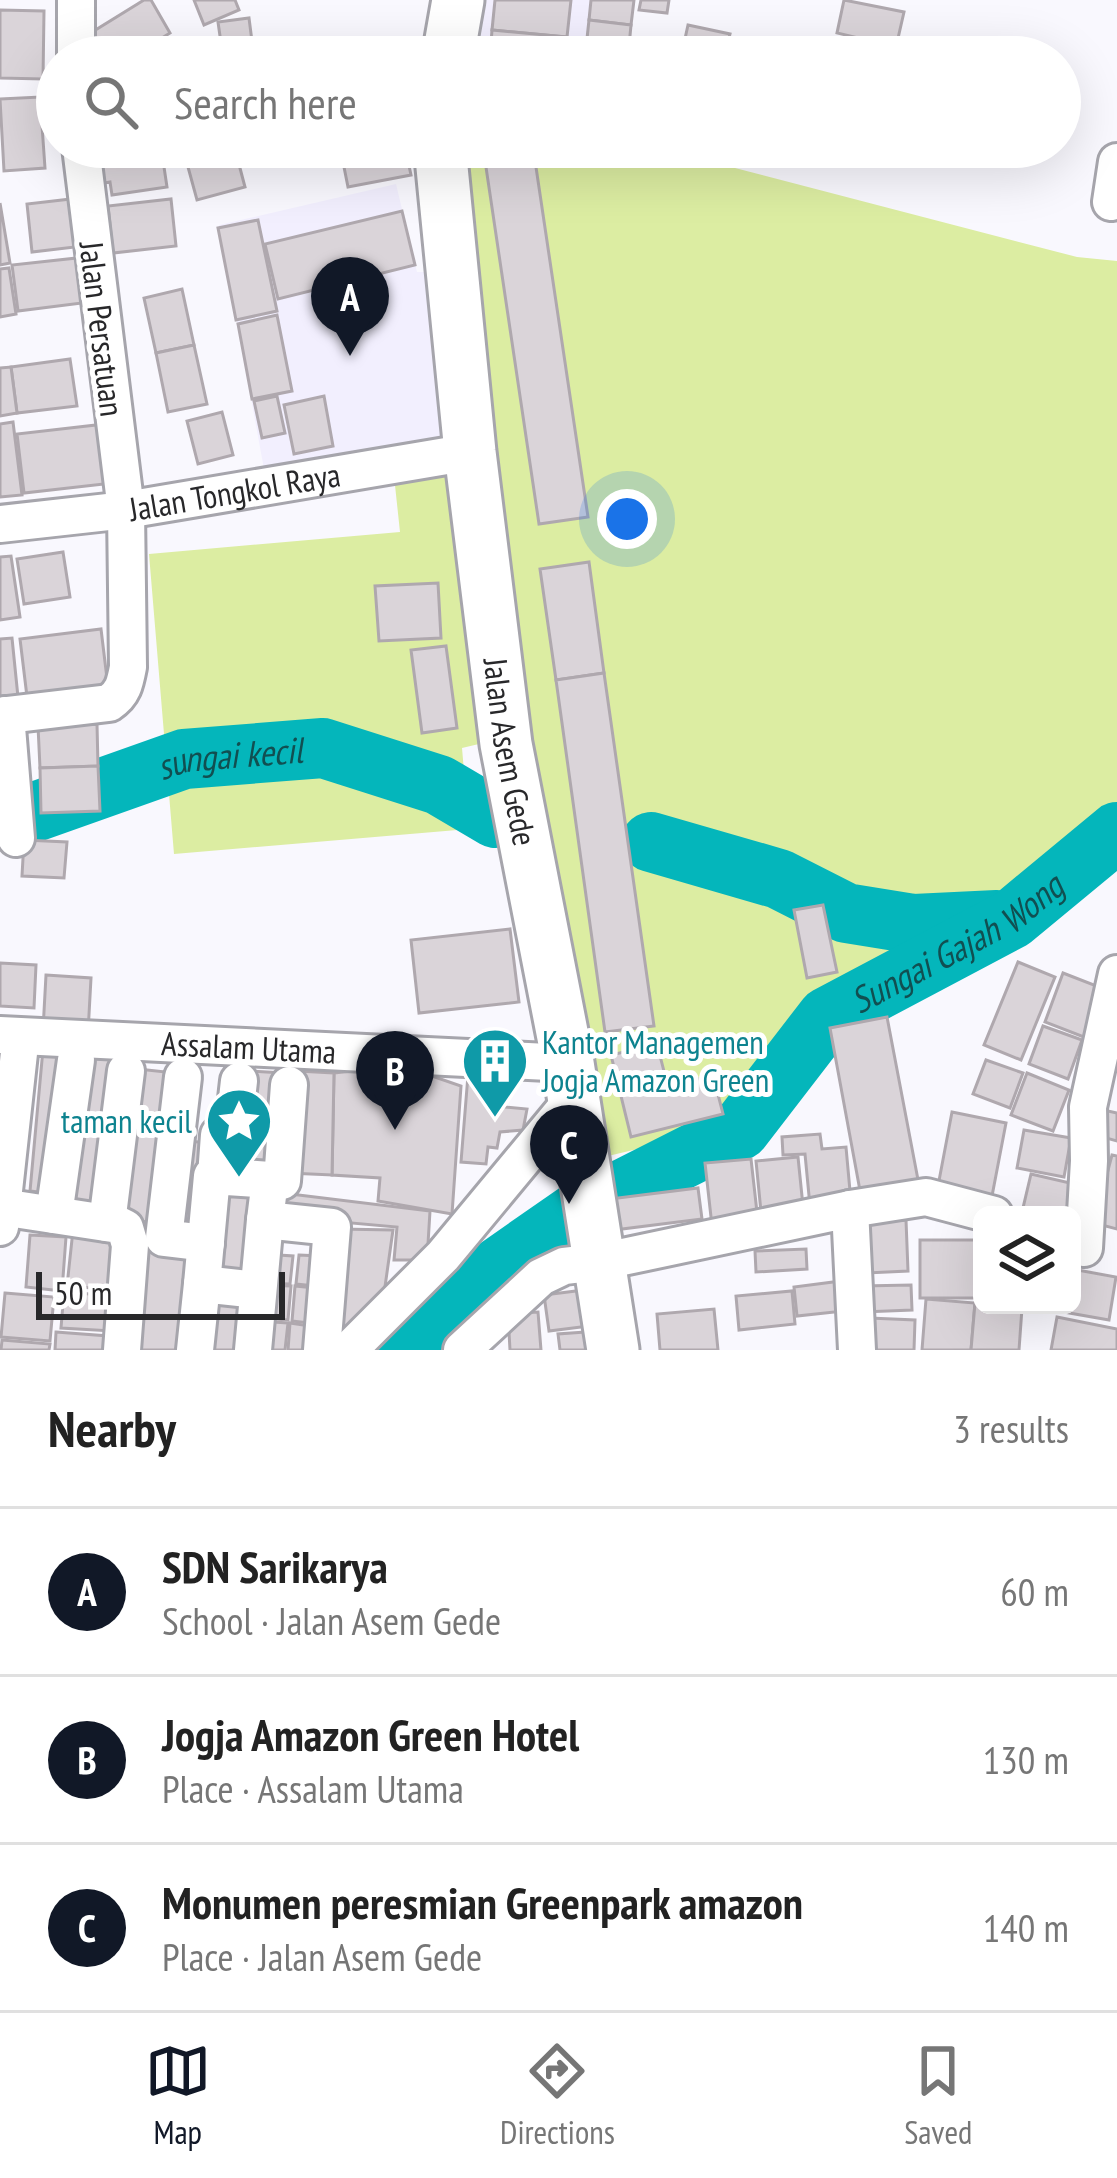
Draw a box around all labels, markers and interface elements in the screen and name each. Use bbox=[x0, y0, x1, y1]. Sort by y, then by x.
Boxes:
search box bbox=[36, 36, 1081, 168]
icon: search bbox=[78, 69, 144, 135]
text: Search here bbox=[174, 73, 357, 131]
street label: Jalan Persatuan bbox=[70, 238, 135, 419]
pin: A bbox=[311, 257, 389, 356]
street label: Jalan Tongkol Raya bbox=[125, 452, 343, 530]
your location bbox=[597, 489, 657, 549]
street label: Jalan Asem Gede bbox=[474, 655, 547, 849]
water label: sungai kecil bbox=[150, 725, 308, 790]
water label: Sungai Gajah Wong bbox=[842, 861, 1074, 1023]
place label: Kantor Managemen Jogja Amazon Green bbox=[541, 1020, 769, 1101]
street label: Assalam Utama bbox=[160, 1021, 337, 1073]
building icon: Kantor Managemen Jogja Amazon Green bbox=[460, 1026, 530, 1120]
pin: B bbox=[356, 1031, 434, 1130]
place icon: taman kecil bbox=[204, 1086, 274, 1180]
place label: taman kecil bbox=[61, 1099, 192, 1142]
pin: C bbox=[530, 1105, 608, 1204]
map controls bbox=[973, 1206, 1081, 1314]
button: layers bbox=[973, 1206, 1081, 1314]
scale bar bbox=[36, 1266, 285, 1319]
text: 50 m bbox=[54, 1271, 112, 1314]
text: Nearby bbox=[48, 1395, 176, 1461]
text: 3 results bbox=[953, 1403, 1069, 1454]
text: SDN Sarikarya bbox=[162, 1537, 388, 1595]
text: A bbox=[77, 1566, 97, 1617]
text: 60 m bbox=[1000, 1566, 1069, 1617]
text: School · Jalan Asem Gede bbox=[162, 1595, 501, 1646]
text: Jogja Amazon Green Hotel bbox=[162, 1705, 579, 1763]
text: B bbox=[77, 1734, 97, 1785]
text: 130 m bbox=[983, 1734, 1069, 1785]
text: Place · Assalam Utama bbox=[162, 1763, 464, 1814]
text: Monumen peresmian Greenpark amazon bbox=[162, 1873, 803, 1931]
text: C bbox=[78, 1902, 96, 1953]
text: 140 m bbox=[983, 1902, 1069, 1953]
text: Place · Jalan Asem Gede bbox=[162, 1931, 482, 1982]
tab: Map bbox=[145, 2038, 211, 2153]
tab: Directions bbox=[500, 2038, 615, 2153]
tab: Saved bbox=[904, 2038, 972, 2153]

